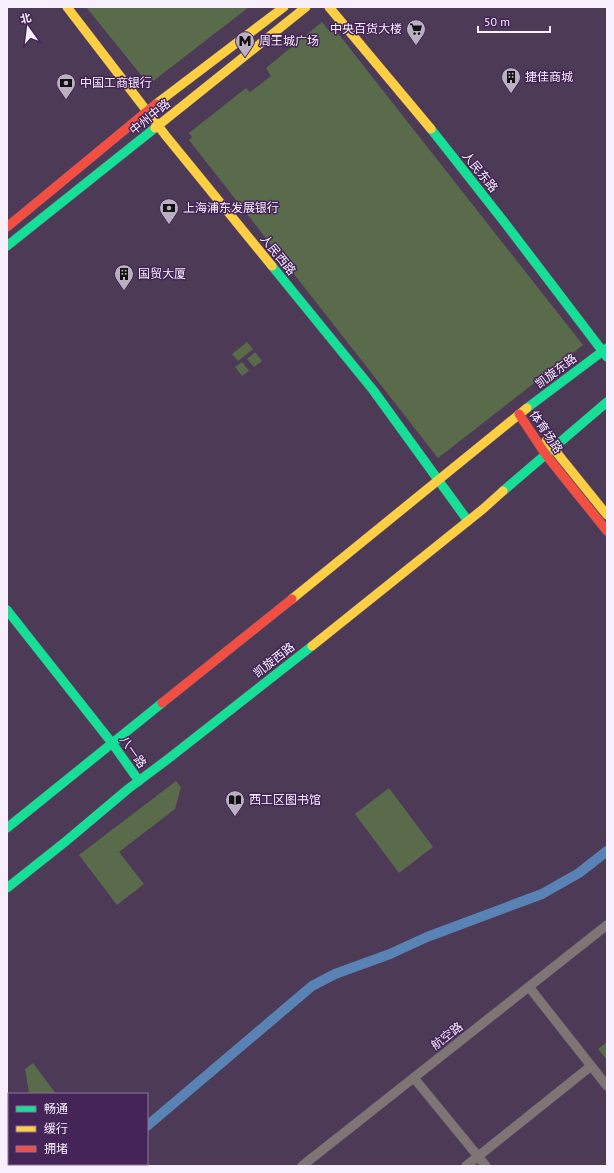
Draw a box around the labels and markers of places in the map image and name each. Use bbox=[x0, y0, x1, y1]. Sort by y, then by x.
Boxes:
supermarket icon: 中央百货大楼 bbox=[405, 18, 427, 46]
place label: 中央百货大楼 bbox=[330, 21, 402, 36]
metro station icon: 周王城广场 bbox=[234, 30, 256, 58]
place label: 周王城广场 bbox=[259, 33, 319, 48]
building icon: 捷佳商城 bbox=[500, 66, 522, 94]
place label: 捷佳商城 bbox=[525, 69, 573, 84]
bank icon: 中国工商银行 bbox=[55, 72, 77, 100]
place label: 中国工商银行 bbox=[80, 75, 152, 90]
bank icon: 上海浦东发展银行 bbox=[158, 197, 180, 225]
place label: 上海浦东发展银行 bbox=[183, 200, 279, 215]
building icon: 国贸大厦 bbox=[113, 263, 135, 291]
place label: 国贸大厦 bbox=[138, 266, 186, 281]
library icon: 西工区图书馆 bbox=[224, 789, 246, 817]
place label: 西工区图书馆 bbox=[249, 792, 321, 807]

